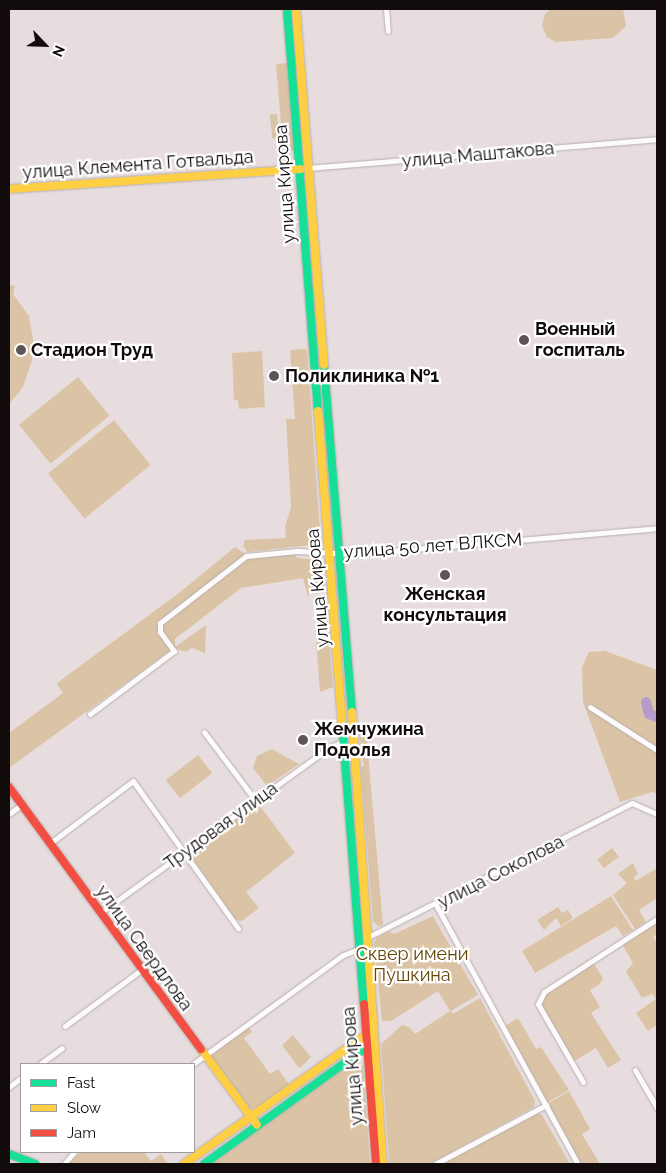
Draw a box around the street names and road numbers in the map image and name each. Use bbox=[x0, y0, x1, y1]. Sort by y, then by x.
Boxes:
street label: улица Кирова bbox=[270, 124, 300, 244]
street label: улица Маштакова bbox=[401, 138, 555, 172]
street label: улица Клемента Готвальда bbox=[22, 146, 254, 184]
street label: улица Кирова bbox=[302, 528, 334, 648]
street label: улица 50 лет ВЛКСМ bbox=[343, 529, 523, 563]
street label: Трудовая улица bbox=[160, 777, 282, 875]
street label: улица Соколова bbox=[434, 831, 568, 913]
street label: улица Свердлова bbox=[91, 881, 197, 1015]
street label: улица Кирова bbox=[338, 1006, 368, 1126]

